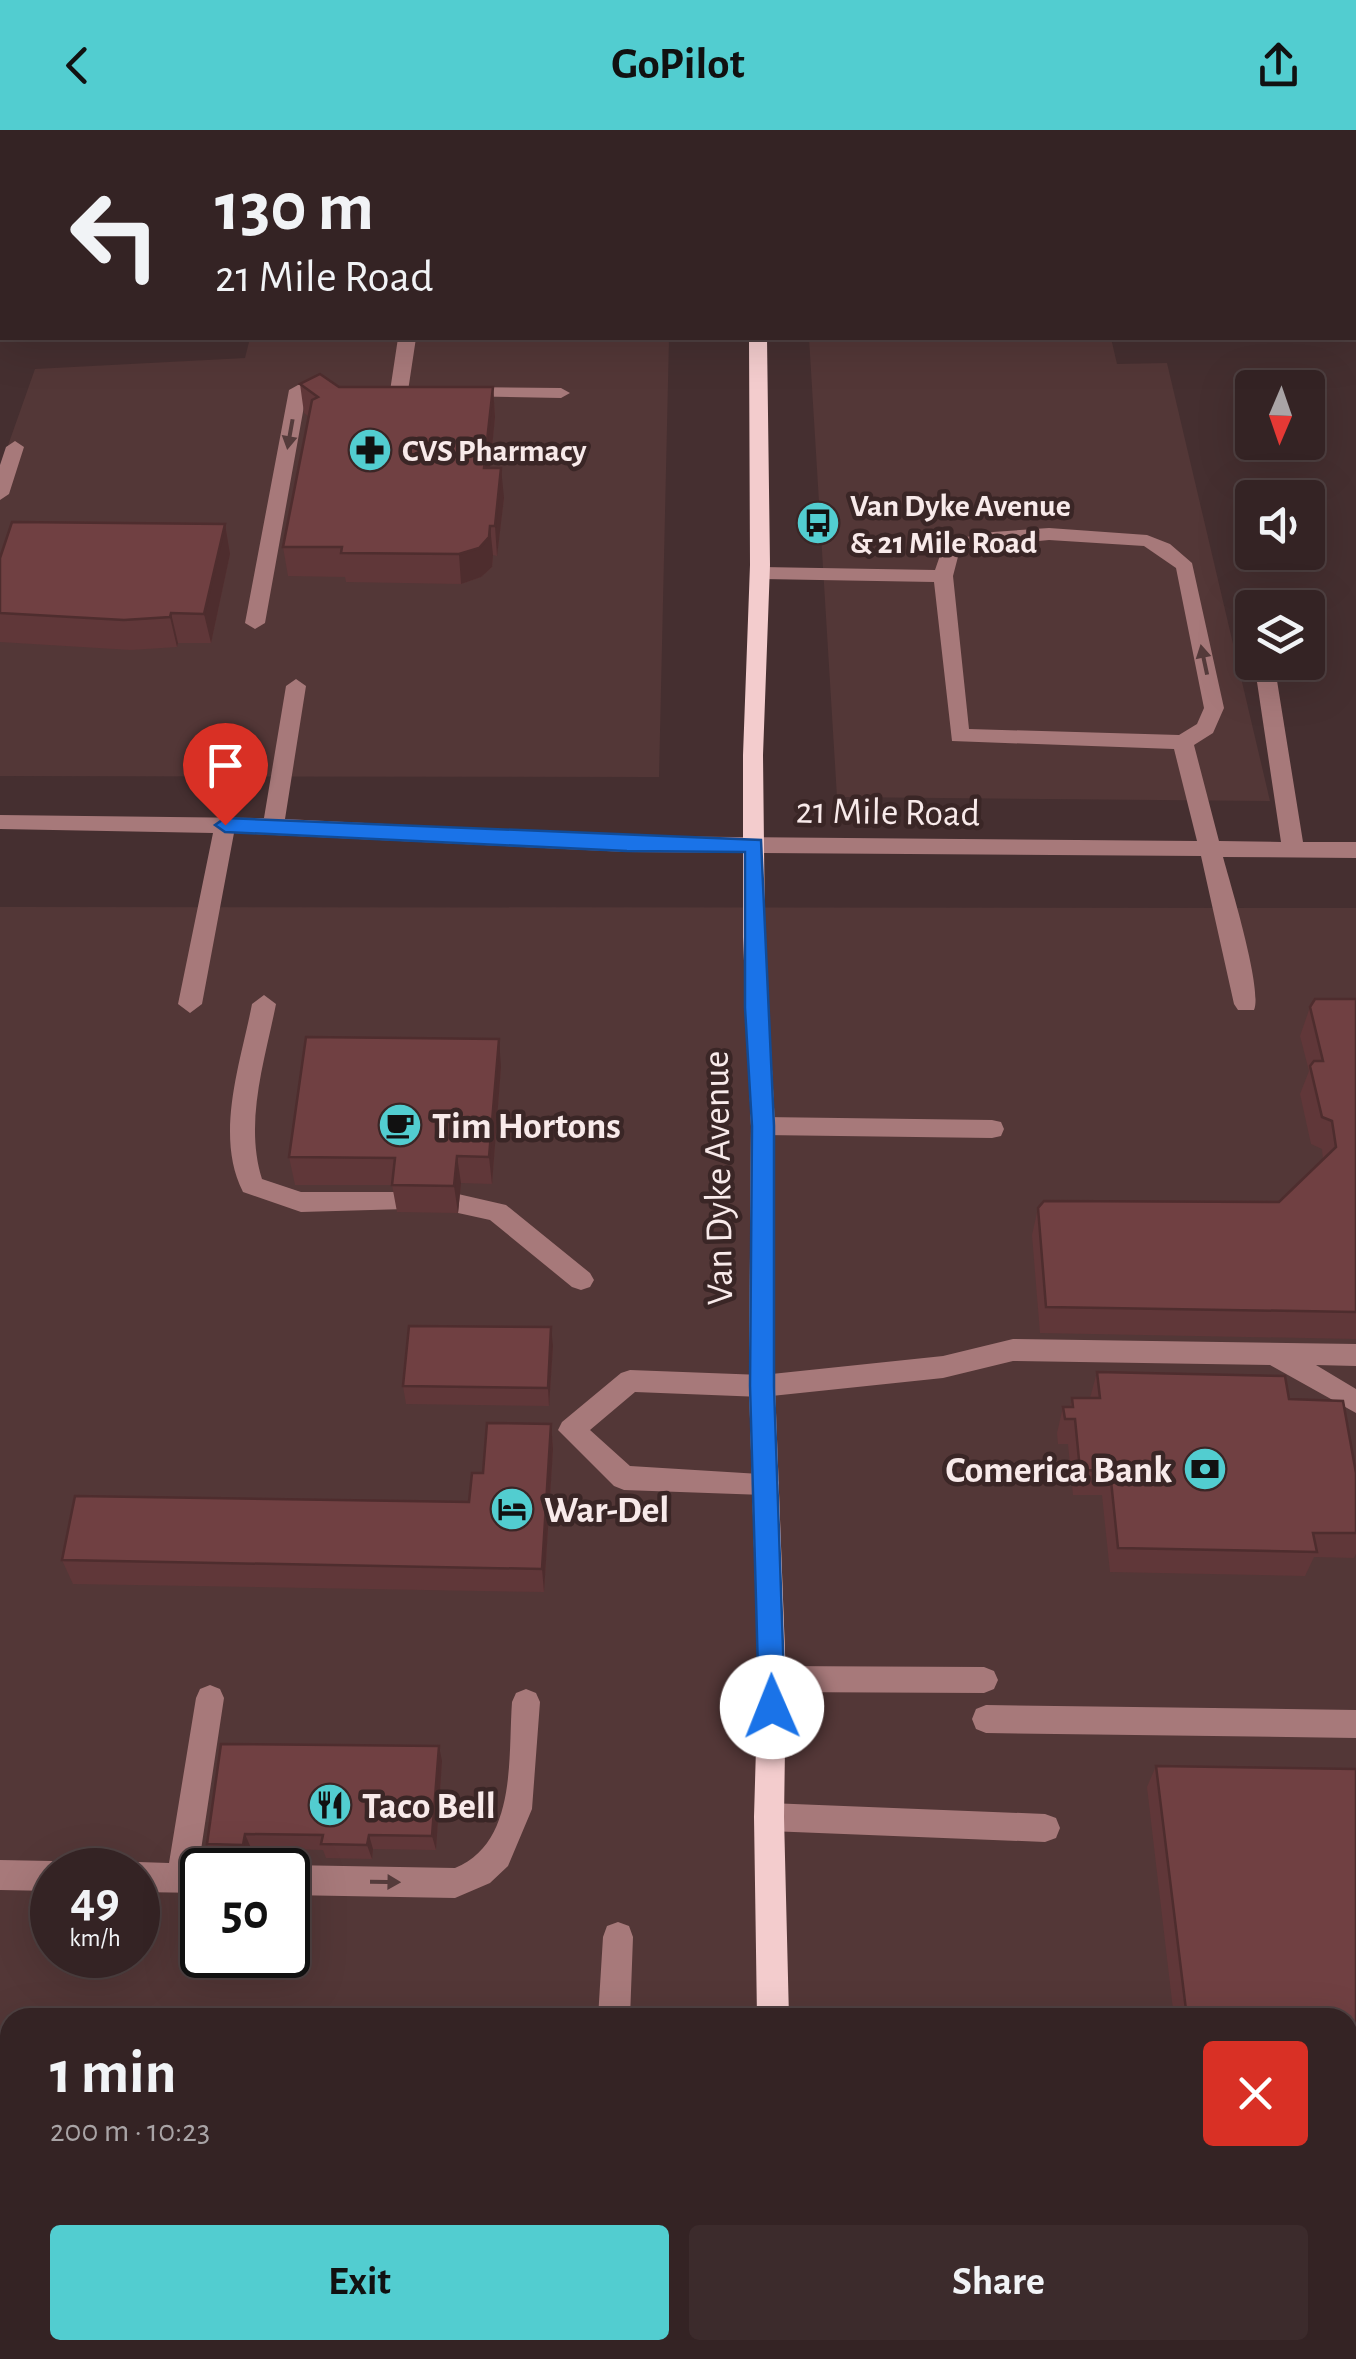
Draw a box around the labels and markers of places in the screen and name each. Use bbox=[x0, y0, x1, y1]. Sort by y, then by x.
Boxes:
pharmacy icon: CVS Pharmacy bbox=[347, 427, 393, 473]
place label: CVS Pharmacy bbox=[402, 435, 587, 467]
place label: Van Dyke Avenue & 21 Mile Road bbox=[850, 490, 1071, 559]
bus stop icon: Van Dyke Avenue & 21 Mile Road bbox=[795, 500, 841, 546]
pin bbox=[183, 723, 268, 826]
cafe icon: Tim Hortons bbox=[377, 1102, 423, 1148]
place label: Tim Hortons bbox=[432, 1108, 621, 1146]
bank icon: Comerica Bank bbox=[1182, 1446, 1228, 1492]
place label: Comerica Bank bbox=[945, 1452, 1172, 1490]
hotel icon: War-Del bbox=[489, 1486, 535, 1532]
place label: War-Del bbox=[544, 1492, 669, 1530]
restaurant icon: Taco Bell bbox=[307, 1782, 353, 1828]
place label: Taco Bell bbox=[362, 1788, 496, 1826]

